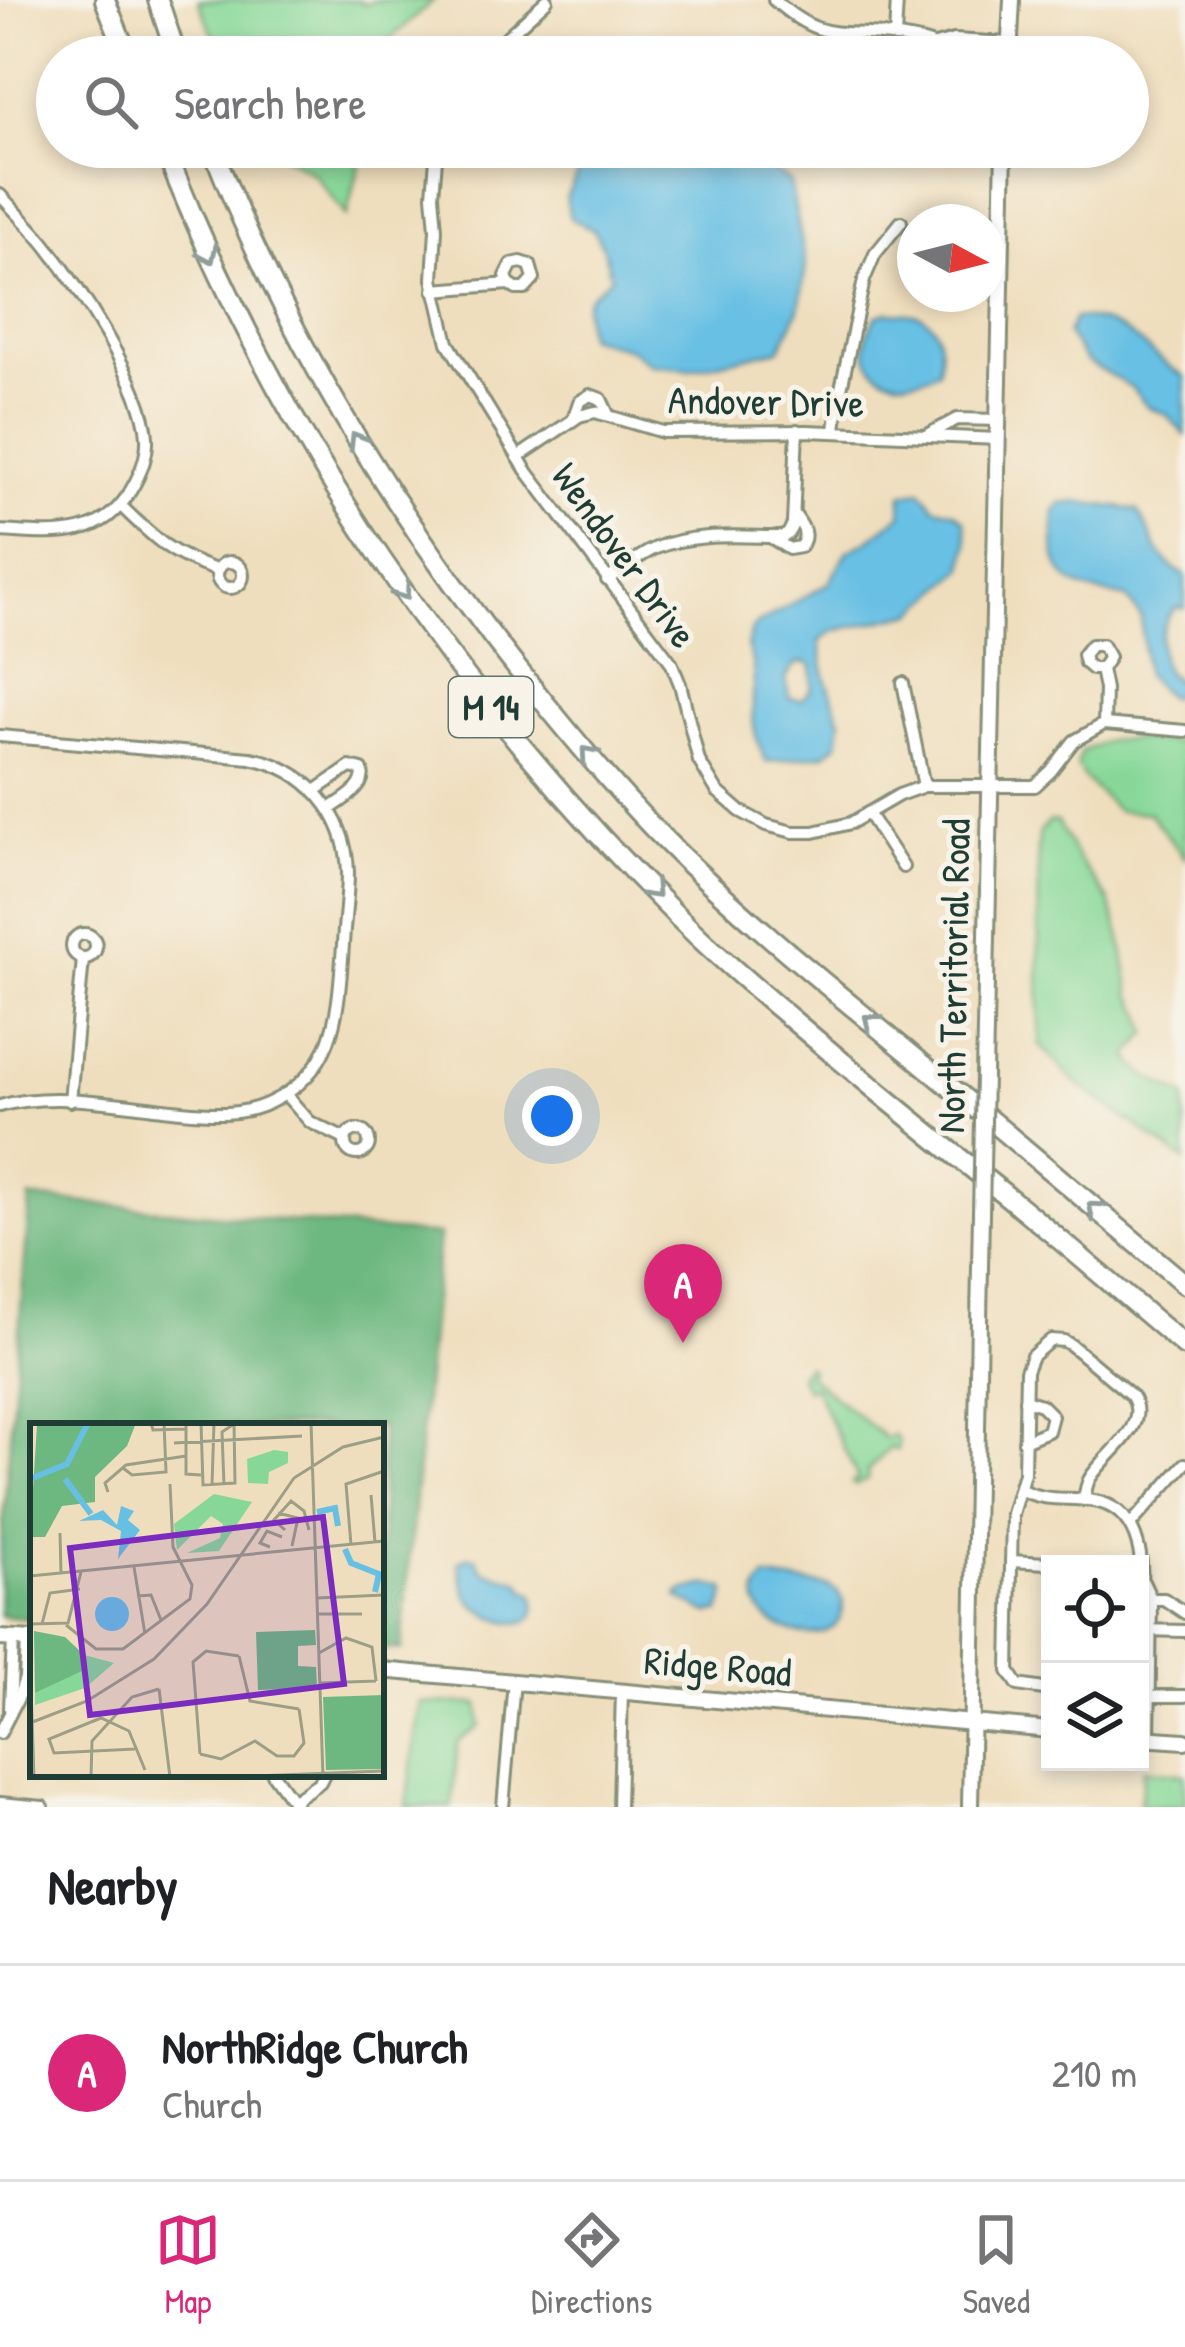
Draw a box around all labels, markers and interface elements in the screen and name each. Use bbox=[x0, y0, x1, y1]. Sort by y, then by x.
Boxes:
search box bbox=[36, 36, 1149, 168]
icon: search bbox=[78, 69, 144, 135]
text: Search here bbox=[174, 72, 366, 133]
north arrow bbox=[897, 204, 1005, 312]
one-way arrow bbox=[195, 243, 219, 264]
street label: Andover Drive bbox=[668, 372, 865, 429]
one-way arrow bbox=[349, 431, 371, 453]
street label: Wendover Drive bbox=[540, 452, 711, 658]
one-way arrow bbox=[389, 579, 411, 601]
road number: M 14 bbox=[449, 677, 533, 737]
one-way arrow bbox=[580, 746, 602, 768]
street label: North Territorial Road bbox=[923, 818, 982, 1134]
one-way arrow bbox=[639, 877, 661, 899]
one-way arrow bbox=[863, 1014, 885, 1036]
your location bbox=[522, 1086, 582, 1146]
one-way arrow bbox=[1087, 1201, 1109, 1223]
pin: A bbox=[644, 1244, 722, 1343]
inset map bbox=[30, 1423, 384, 1777]
map controls bbox=[1041, 1555, 1149, 1771]
button: locate bbox=[1041, 1555, 1149, 1663]
street label: Ridge Road bbox=[642, 1633, 794, 1698]
button: layers bbox=[1041, 1663, 1149, 1771]
text: Nearby bbox=[48, 1851, 178, 1920]
text: NorthRidge Church bbox=[162, 2016, 467, 2077]
text: A bbox=[77, 2046, 97, 2099]
text: 210 m bbox=[1052, 2046, 1137, 2099]
text: Church bbox=[162, 2077, 262, 2130]
tab: Map bbox=[155, 2207, 221, 2323]
tab: Directions bbox=[531, 2207, 653, 2323]
tab: Saved bbox=[963, 2207, 1030, 2323]

